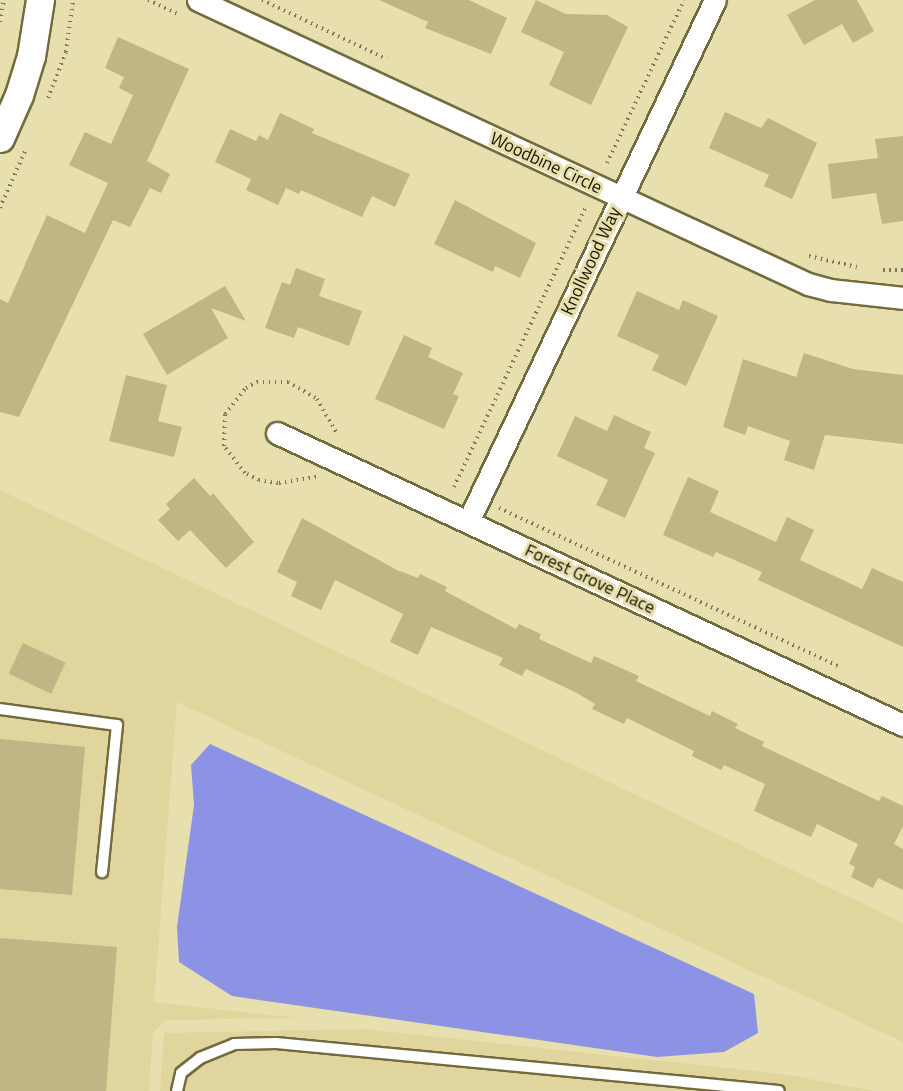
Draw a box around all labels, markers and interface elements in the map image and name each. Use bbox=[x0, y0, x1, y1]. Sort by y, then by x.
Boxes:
street label: Woodbine Circle bbox=[487, 128, 605, 198]
street label: Knollwood Way bbox=[556, 203, 626, 319]
street label: Forest Grove Place bbox=[521, 539, 659, 619]

